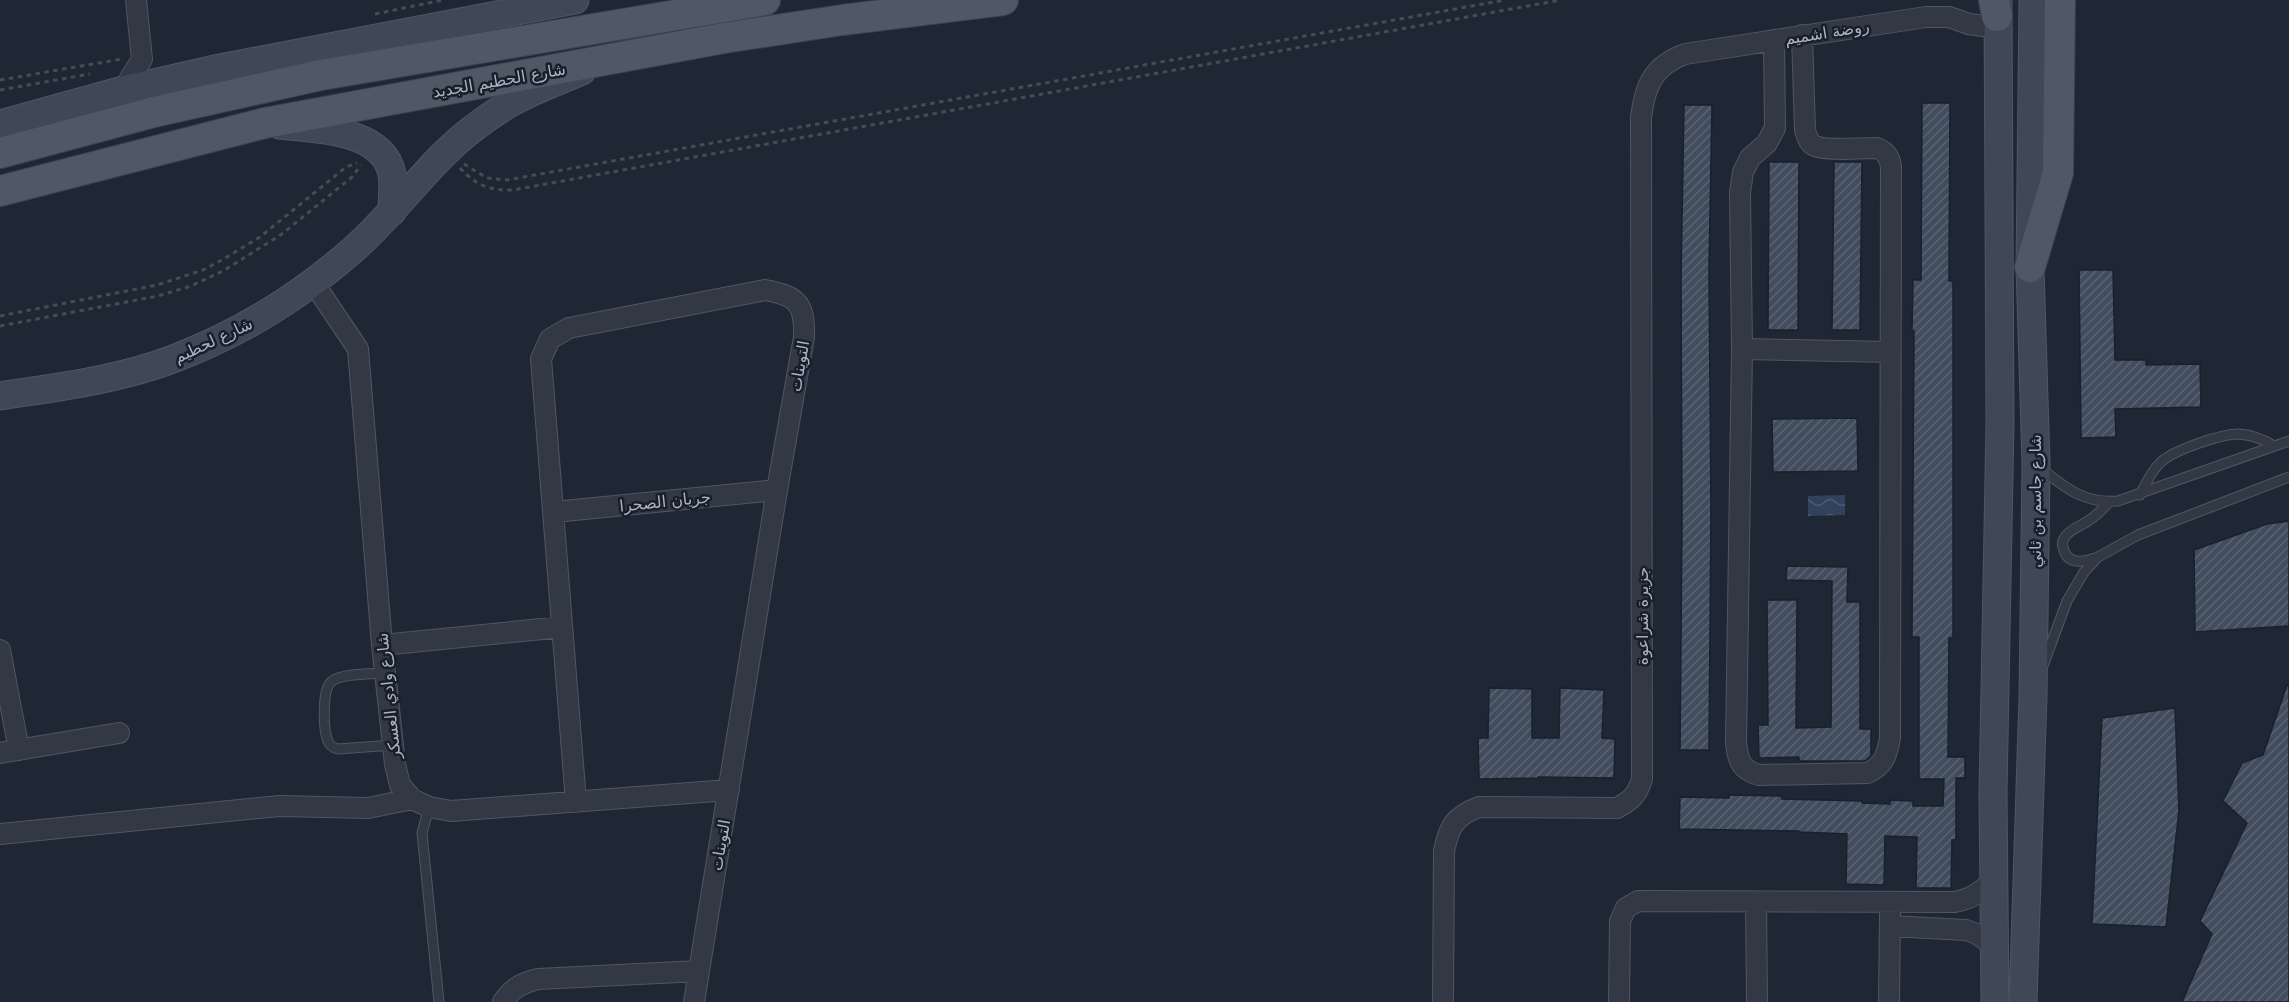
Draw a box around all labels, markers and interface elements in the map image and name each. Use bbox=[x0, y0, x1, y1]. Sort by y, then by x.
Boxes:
street label: روضة اشميم bbox=[1783, 16, 1871, 50]
street label: شارع الحطيم الجديد bbox=[431, 59, 567, 103]
street label: شارع لحطيم bbox=[171, 314, 256, 368]
street label: التوينات bbox=[786, 339, 814, 393]
street label: شارع جاسم بن ثاني bbox=[2026, 434, 2046, 568]
street label: جريان الصحرا bbox=[618, 487, 712, 517]
street label: جزيرة شراعوة bbox=[1633, 567, 1653, 665]
street label: شارع وادي العسكر bbox=[372, 632, 406, 761]
street label: التوينات bbox=[707, 818, 735, 872]

